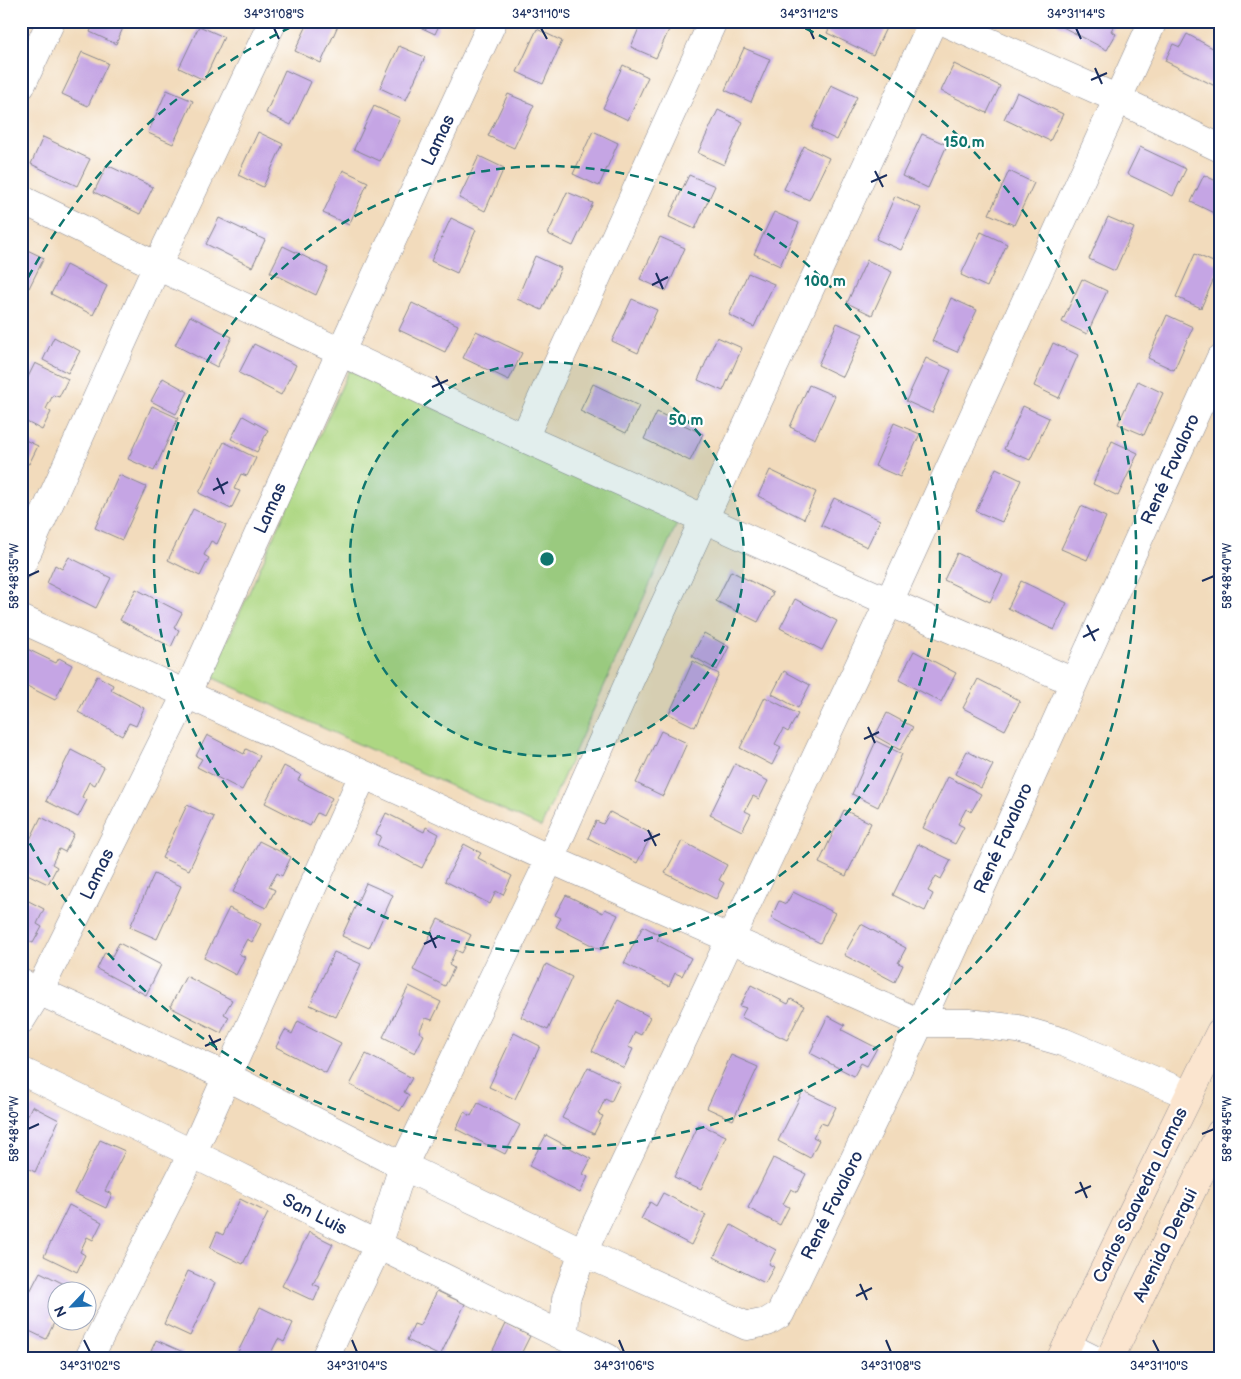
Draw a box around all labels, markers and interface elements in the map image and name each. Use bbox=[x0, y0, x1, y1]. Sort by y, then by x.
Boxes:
text: 34°31'08"S bbox=[244, 7, 304, 22]
text: 34°31'10"S bbox=[512, 7, 570, 22]
text: 34°31'12"S bbox=[780, 7, 838, 22]
text: 34°31'14"S bbox=[1047, 7, 1105, 22]
street label: Lamas bbox=[418, 111, 459, 169]
text: 150 m bbox=[943, 133, 985, 152]
text: 100 m bbox=[804, 272, 846, 291]
text: 50 m bbox=[669, 411, 704, 430]
street label: René Favaloro bbox=[1137, 411, 1204, 528]
street label: Lamas bbox=[250, 479, 291, 537]
text: 58°48'35"W bbox=[7, 543, 22, 609]
text: 58°48'40"W bbox=[1220, 543, 1235, 609]
centre of rings bbox=[538, 550, 556, 568]
street label: René Favaloro bbox=[970, 780, 1037, 897]
street label: Lamas bbox=[76, 845, 119, 903]
text: 58°48'40"W bbox=[7, 1096, 22, 1162]
text: 58°48'45"W bbox=[1220, 1096, 1235, 1162]
street label: Carlos Saavedra Lamas bbox=[1089, 1104, 1192, 1286]
street label: René Favaloro bbox=[797, 1147, 868, 1263]
street label: Avenida Derqui bbox=[1129, 1185, 1202, 1305]
street label: San Luis bbox=[279, 1189, 351, 1240]
north arrow bbox=[48, 1282, 98, 1332]
text: N bbox=[51, 1303, 71, 1320]
text: 34°31'02"S bbox=[60, 1359, 120, 1374]
text: 34°31'04"S bbox=[327, 1359, 387, 1374]
text: 34°31'06"S bbox=[594, 1359, 654, 1374]
text: 34°31'08"S bbox=[861, 1359, 921, 1374]
text: 34°31'10"S bbox=[1130, 1359, 1188, 1374]

